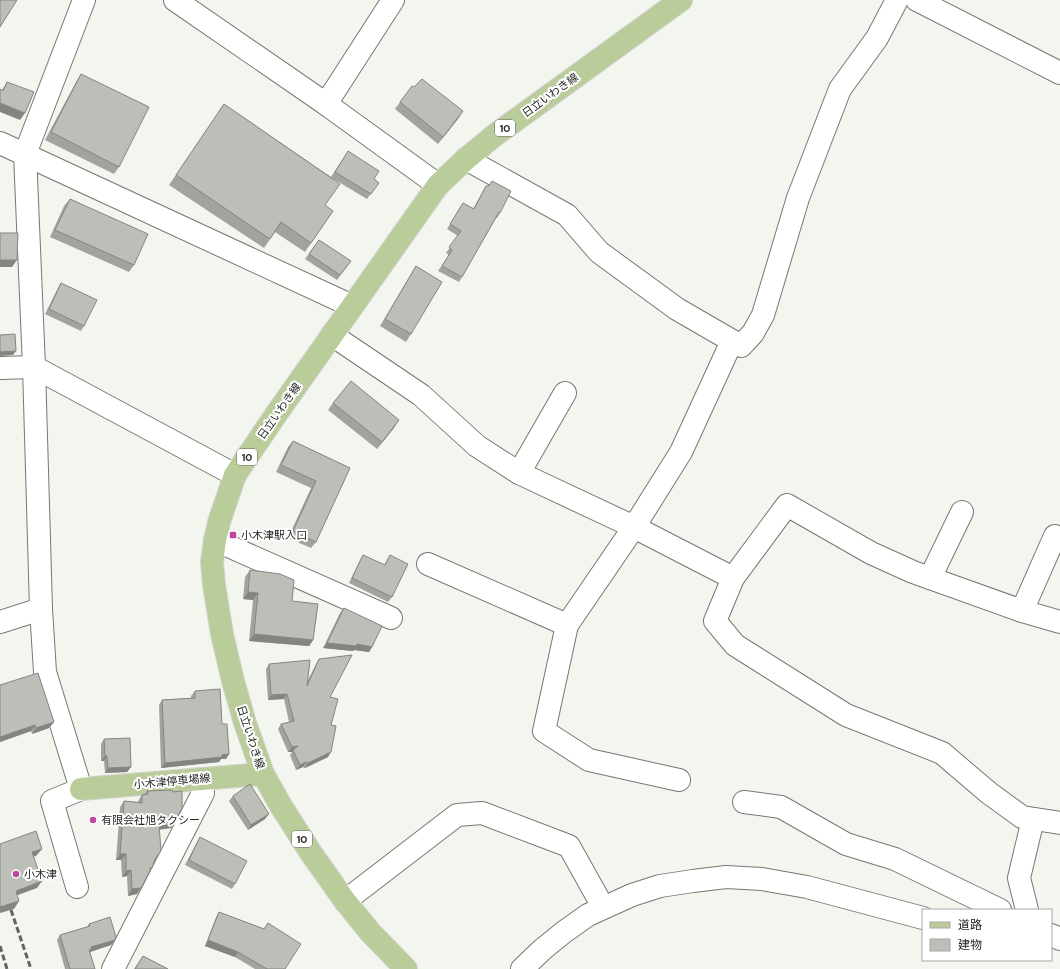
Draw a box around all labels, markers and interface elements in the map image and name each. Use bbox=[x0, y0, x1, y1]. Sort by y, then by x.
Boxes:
street label: 日立いわき線 bbox=[519, 70, 581, 120]
road number: 10 bbox=[495, 120, 515, 136]
street label: 日立いわき線 bbox=[254, 380, 304, 442]
road number: 10 bbox=[237, 449, 257, 465]
place label: 小木津駅入口 bbox=[241, 528, 307, 542]
marker: 小木津駅入口 bbox=[228, 530, 238, 540]
street label: 日立いわき線 bbox=[234, 703, 268, 771]
street label: 小木津停車場線 bbox=[133, 771, 211, 791]
place label: 有限会社旭タクシー bbox=[101, 813, 200, 827]
marker: 有限会社旭タクシー bbox=[88, 815, 98, 825]
road number: 10 bbox=[292, 831, 312, 847]
place label: 小木津 bbox=[24, 867, 57, 881]
marker: 小木津 bbox=[11, 869, 21, 879]
legend bbox=[922, 909, 1052, 961]
text: 道路 bbox=[958, 917, 982, 933]
text: 建物 bbox=[958, 937, 982, 953]

